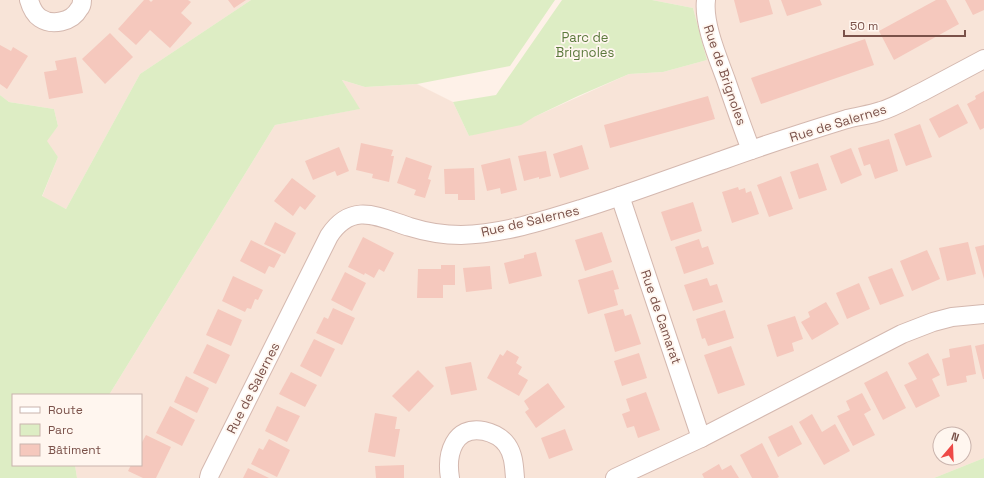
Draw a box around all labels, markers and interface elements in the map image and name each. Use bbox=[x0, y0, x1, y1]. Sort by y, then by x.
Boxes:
scale bar bbox=[844, 12, 965, 38]
text: 50 m bbox=[850, 18, 878, 34]
street label: Rue de Brignoles bbox=[700, 22, 750, 128]
park label: Parc de Brignoles bbox=[556, 29, 615, 61]
street label: Rue de Salernes bbox=[788, 100, 889, 146]
street label: Rue de Salernes bbox=[479, 201, 581, 241]
street label: Rue de Camarat bbox=[637, 268, 685, 366]
street label: Rue de Salernes bbox=[223, 339, 283, 437]
legend bbox=[12, 394, 142, 466]
text: Route bbox=[48, 402, 83, 418]
text: Parc bbox=[48, 422, 73, 438]
north arrow bbox=[932, 426, 972, 466]
text: N bbox=[949, 429, 961, 444]
text: Bâtiment bbox=[48, 442, 101, 458]

